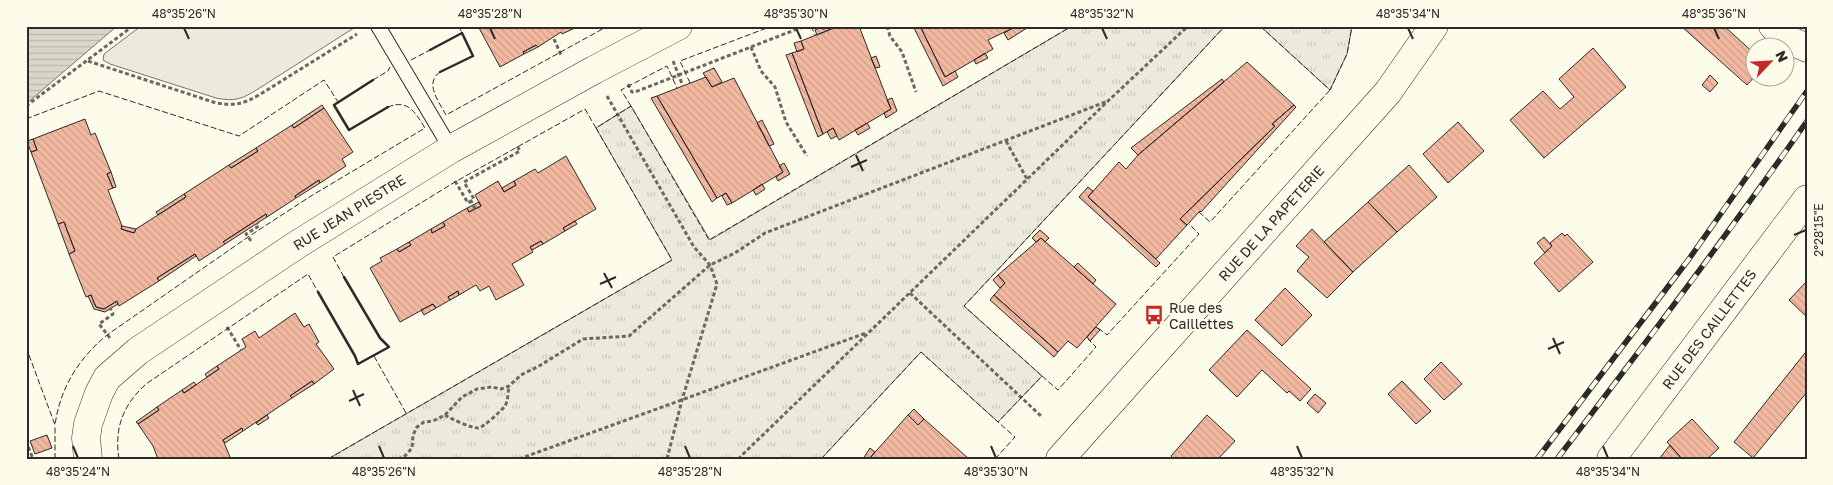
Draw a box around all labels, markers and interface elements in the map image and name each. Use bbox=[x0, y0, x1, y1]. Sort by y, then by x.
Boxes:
text: 48°35'26"N bbox=[152, 6, 216, 21]
text: 48°35'28"N bbox=[458, 6, 522, 21]
text: 48°35'30"N bbox=[764, 6, 828, 21]
text: 48°35'32"N bbox=[1070, 6, 1134, 21]
text: 48°35'34"N bbox=[1376, 6, 1440, 21]
text: 48°35'36"N bbox=[1682, 6, 1746, 21]
north arrow bbox=[1746, 38, 1796, 88]
text: N bbox=[1772, 48, 1792, 65]
street label: RUE DE LA PAPETERIE bbox=[1215, 162, 1327, 284]
street label: RUE JEAN PIESTRE bbox=[290, 171, 408, 253]
text: 2°28'15"E bbox=[1811, 203, 1826, 257]
street label: RUE DES CAILLETTES bbox=[1658, 266, 1760, 392]
place label: Rue des Caillettes bbox=[1169, 299, 1234, 332]
bus stop icon: Rue des Caillettes bbox=[1143, 304, 1165, 326]
text: 48°35'24"N bbox=[46, 464, 110, 479]
text: 48°35'26"N bbox=[352, 464, 416, 479]
text: 48°35'28"N bbox=[658, 464, 722, 479]
text: 48°35'30"N bbox=[964, 464, 1028, 479]
text: 48°35'32"N bbox=[1270, 464, 1334, 479]
text: 48°35'34"N bbox=[1576, 464, 1640, 479]

